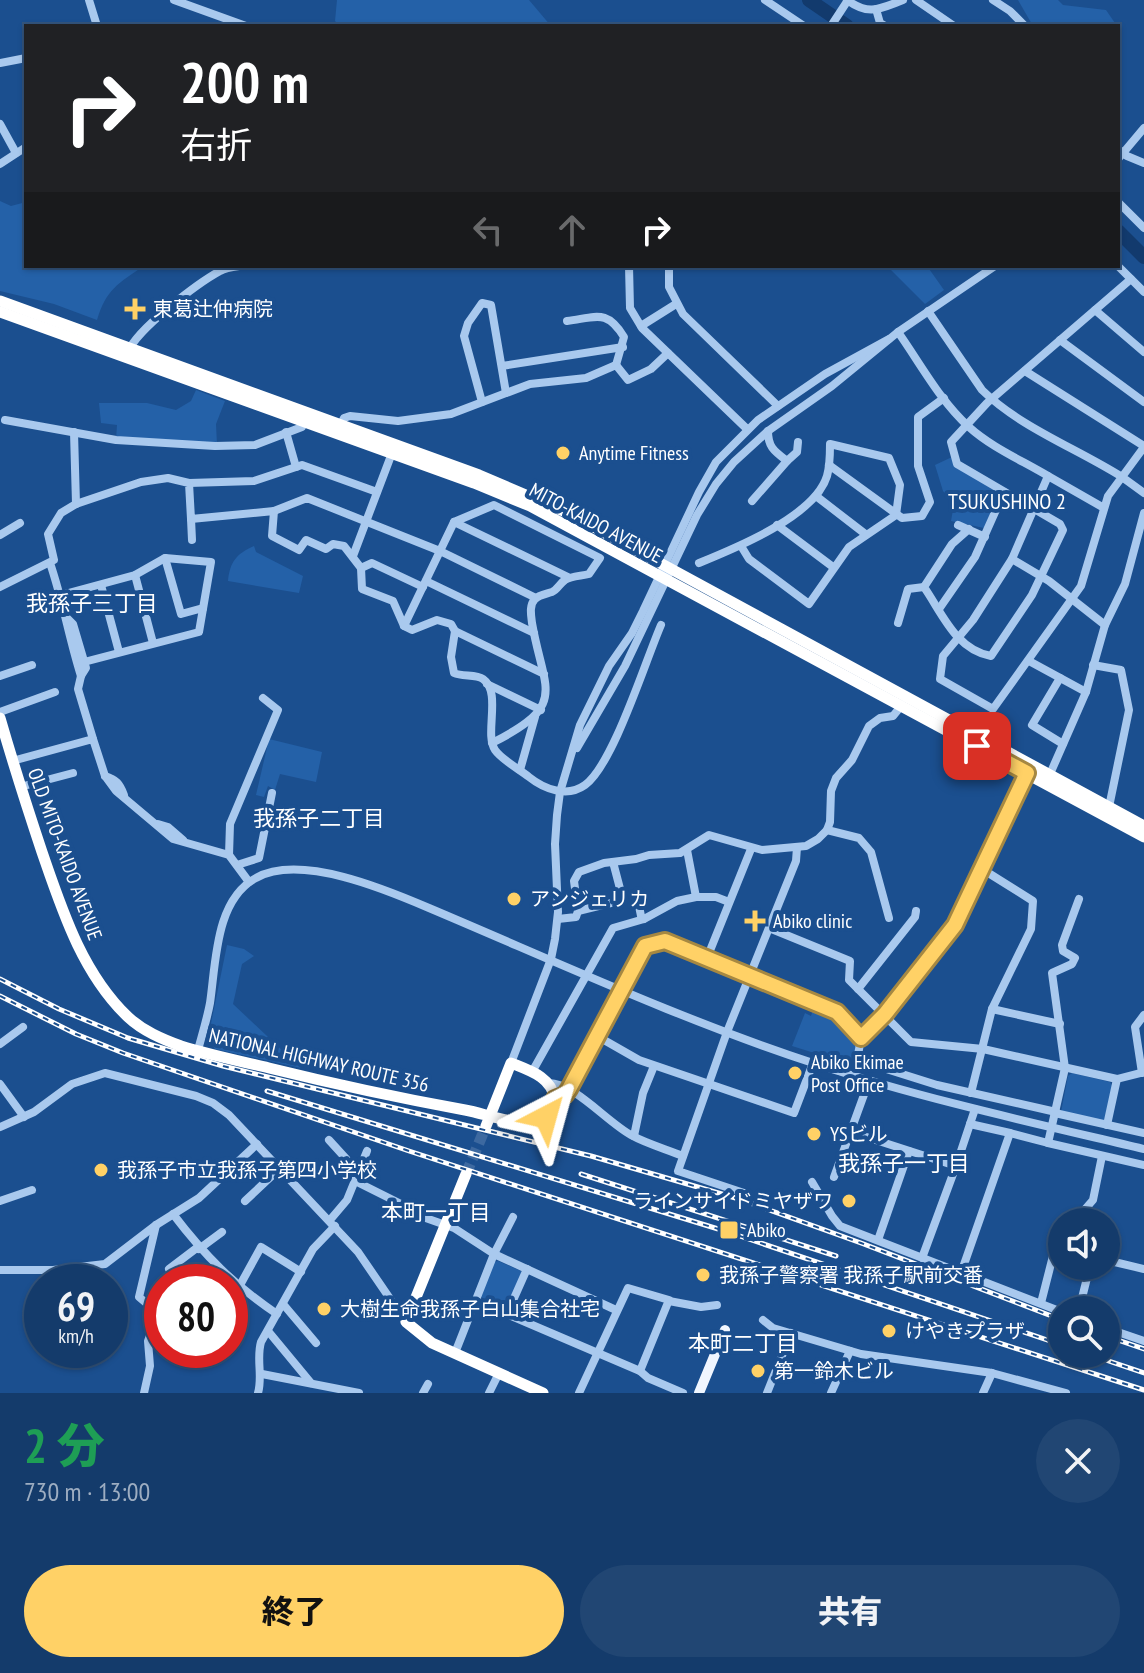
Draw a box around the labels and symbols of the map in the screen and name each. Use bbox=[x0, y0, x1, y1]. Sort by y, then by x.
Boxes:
place label: 東葛辻仲病院 bbox=[153, 296, 273, 322]
marker: 東葛辻仲病院 bbox=[124, 298, 146, 320]
place label: Anytime Fitness bbox=[579, 440, 689, 466]
marker: Anytime Fitness bbox=[554, 444, 572, 462]
street label: MITO-KAIDO AVENUE bbox=[525, 477, 667, 569]
district label: TSUKUSHINO 2 bbox=[948, 487, 1066, 515]
district label: 我孫子三丁目 bbox=[26, 589, 158, 617]
pin bbox=[943, 712, 1011, 780]
street label: OLD MITO-KAIDO AVENUE bbox=[22, 764, 108, 944]
district label: 我孫子二丁目 bbox=[253, 804, 385, 832]
place label: アンジェリカ bbox=[530, 886, 649, 912]
marker: アンジェリカ bbox=[505, 890, 523, 908]
place label: Abiko clinic bbox=[773, 908, 852, 934]
marker: Abiko clinic bbox=[744, 910, 766, 932]
street label: NATIONAL HIGHWAY ROUTE 356 bbox=[206, 1022, 432, 1098]
place label: Abiko Ekimae Post Office bbox=[811, 1049, 904, 1098]
marker: Abiko Ekimae Post Office bbox=[786, 1064, 804, 1082]
position arrow bbox=[504, 1075, 588, 1159]
place label: YSビル bbox=[830, 1121, 888, 1147]
marker: YSビル bbox=[805, 1125, 823, 1143]
district label: 我孫子一丁目 bbox=[838, 1149, 970, 1177]
place label: 我孫子市立我孫子第四小学校 bbox=[117, 1157, 377, 1183]
marker: 我孫子市立我孫子第四小学校 bbox=[92, 1161, 110, 1179]
place label: ラインサイドミヤザワ bbox=[633, 1188, 833, 1214]
marker: ラインサイドミヤザワ bbox=[840, 1192, 858, 1210]
district label: 本町一丁目 bbox=[381, 1198, 491, 1226]
place label: Abiko bbox=[747, 1217, 786, 1243]
marker: Abiko bbox=[718, 1219, 740, 1241]
place label: 我孫子警察署 我孫子駅前交番 bbox=[719, 1262, 983, 1288]
speed limit sign: 80 bbox=[144, 1264, 248, 1368]
marker: 我孫子警察署 我孫子駅前交番 bbox=[694, 1266, 712, 1284]
place label: 大樹生命我孫子白山集合社宅 bbox=[340, 1296, 600, 1322]
marker: 大樹生命我孫子白山集合社宅 bbox=[315, 1300, 333, 1318]
place label: けやきプラザ bbox=[905, 1318, 1025, 1344]
marker: けやきプラザ bbox=[880, 1322, 898, 1340]
district label: 本町二丁目 bbox=[688, 1329, 798, 1357]
place label: 第一鈴木ビル bbox=[774, 1358, 894, 1384]
marker: 第一鈴木ビル bbox=[749, 1362, 767, 1380]

